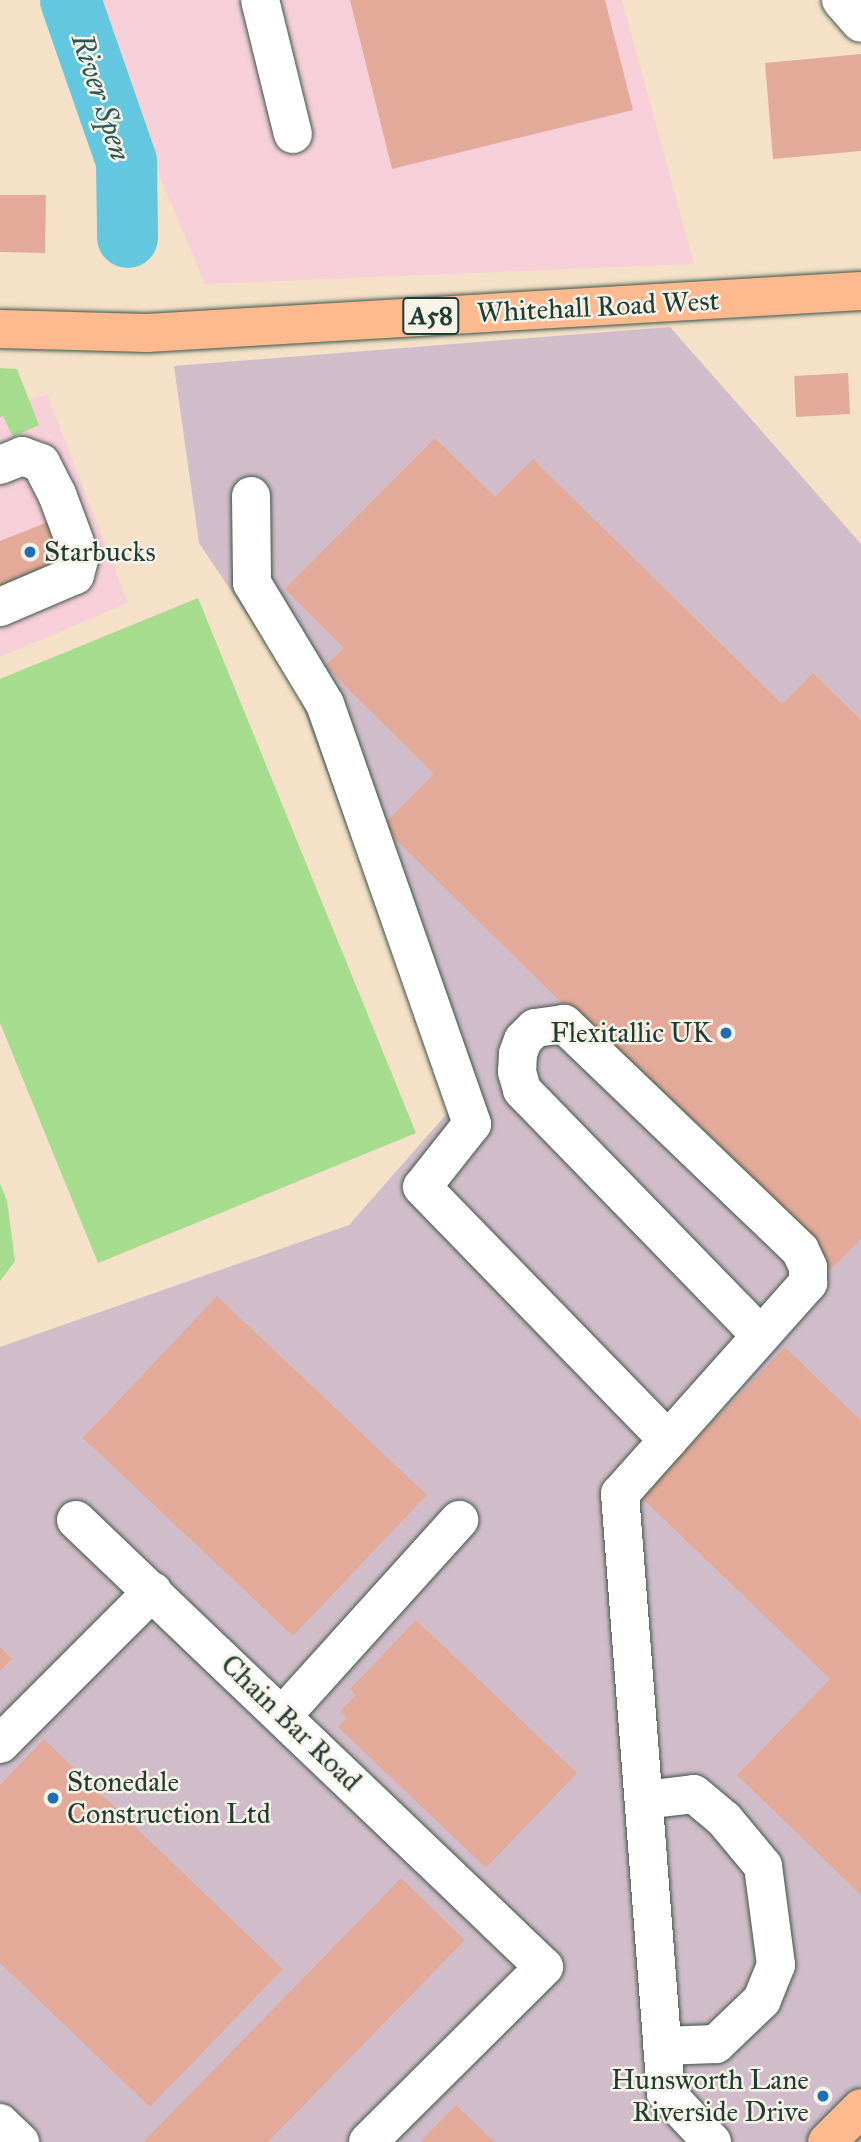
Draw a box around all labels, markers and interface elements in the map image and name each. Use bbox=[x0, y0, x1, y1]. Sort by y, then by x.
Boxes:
water label: River Spen bbox=[64, 29, 138, 165]
street label: Whitehall Road West bbox=[476, 284, 720, 330]
road number: A58 bbox=[401, 294, 461, 338]
place label: Starbucks bbox=[44, 535, 156, 569]
marker: Starbucks bbox=[22, 544, 38, 560]
place label: Flexitallic UK bbox=[550, 1016, 712, 1050]
marker: Flexitallic UK bbox=[718, 1025, 734, 1041]
street label: Chain Bar Road bbox=[214, 1648, 368, 1798]
place label: Stonedale Construction Ltd bbox=[67, 1765, 271, 1831]
marker: Stonedale Construction Ltd bbox=[45, 1790, 61, 1806]
place label: Hunsworth Lane Riverside Drive bbox=[611, 2063, 809, 2129]
marker: Hunsworth Lane Riverside Drive bbox=[815, 2088, 831, 2104]

